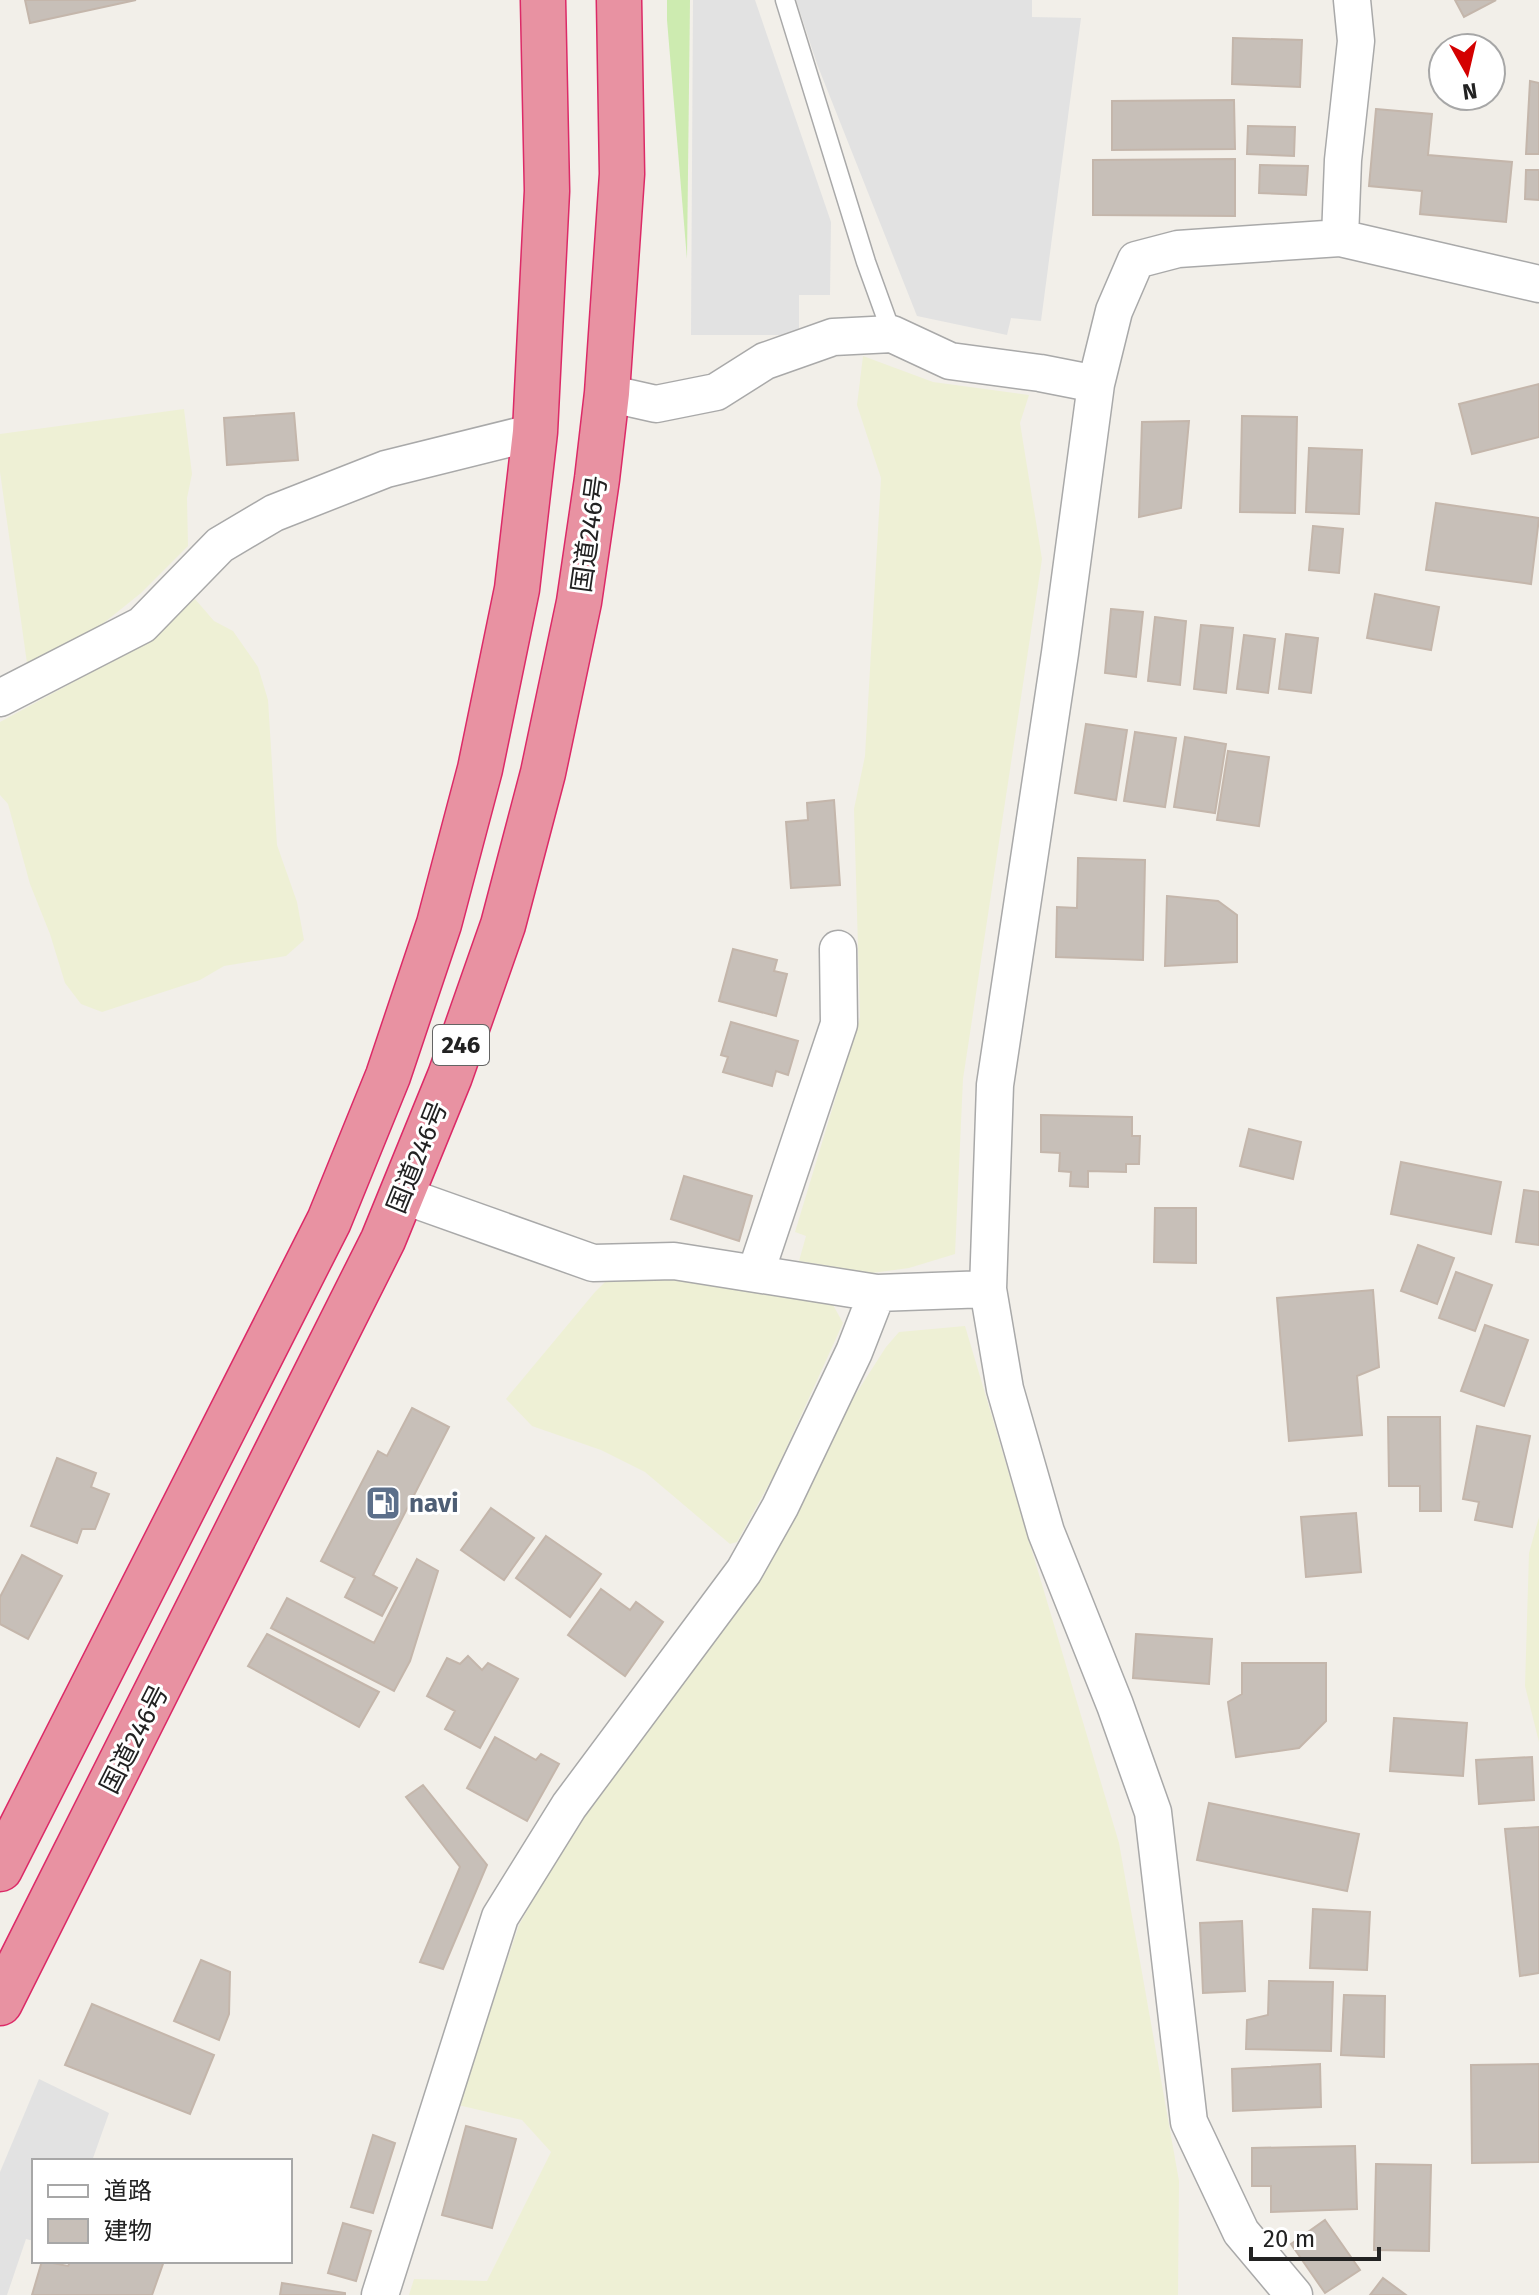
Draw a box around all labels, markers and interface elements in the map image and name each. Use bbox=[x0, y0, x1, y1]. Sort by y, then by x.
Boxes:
north arrow bbox=[1427, 32, 1507, 112]
text: N bbox=[1461, 77, 1479, 106]
street label: 国道246号 bbox=[566, 474, 613, 595]
road number: 246 bbox=[433, 1025, 489, 1065]
street label: 国道246号 bbox=[381, 1097, 454, 1218]
fuel station icon: navi bbox=[364, 1484, 402, 1522]
place label: navi bbox=[409, 1488, 459, 1519]
street label: 国道246号 bbox=[94, 1680, 175, 1799]
legend bbox=[32, 2159, 292, 2263]
text: 道路 bbox=[104, 2177, 152, 2205]
scale bar bbox=[1251, 2211, 1379, 2261]
text: 建物 bbox=[104, 2217, 152, 2245]
text: 20 m bbox=[1263, 2225, 1315, 2253]

